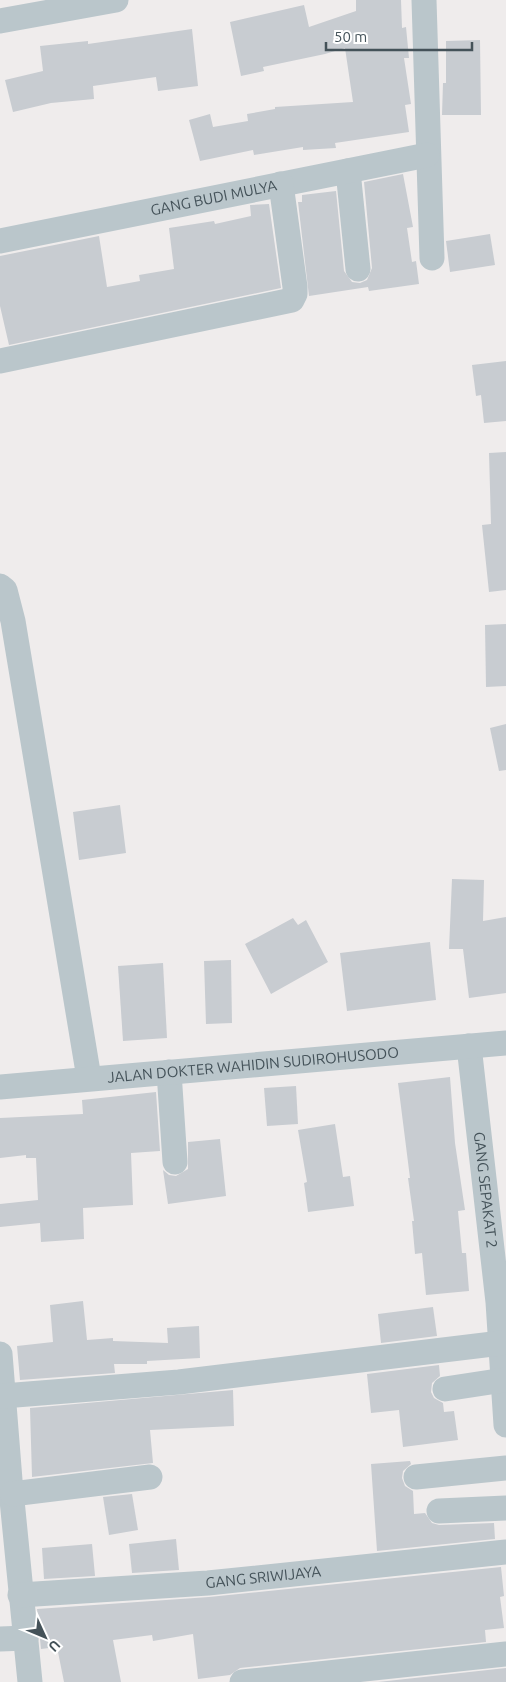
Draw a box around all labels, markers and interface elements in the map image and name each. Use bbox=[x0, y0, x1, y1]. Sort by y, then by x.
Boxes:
scale bar bbox=[326, 20, 472, 52]
text: 50 m bbox=[334, 28, 367, 45]
street label: GANG BUDI MULYA bbox=[149, 176, 278, 218]
street label: JALAN DOKTER WAHIDIN SUDIROHUSODO bbox=[106, 1043, 400, 1086]
street label: GANG SEPAKAT 2 bbox=[471, 1131, 501, 1249]
street label: GANG SRIWIJAYA bbox=[205, 1562, 322, 1591]
north arrow bbox=[20, 1612, 70, 1662]
text: U bbox=[45, 1637, 64, 1655]

